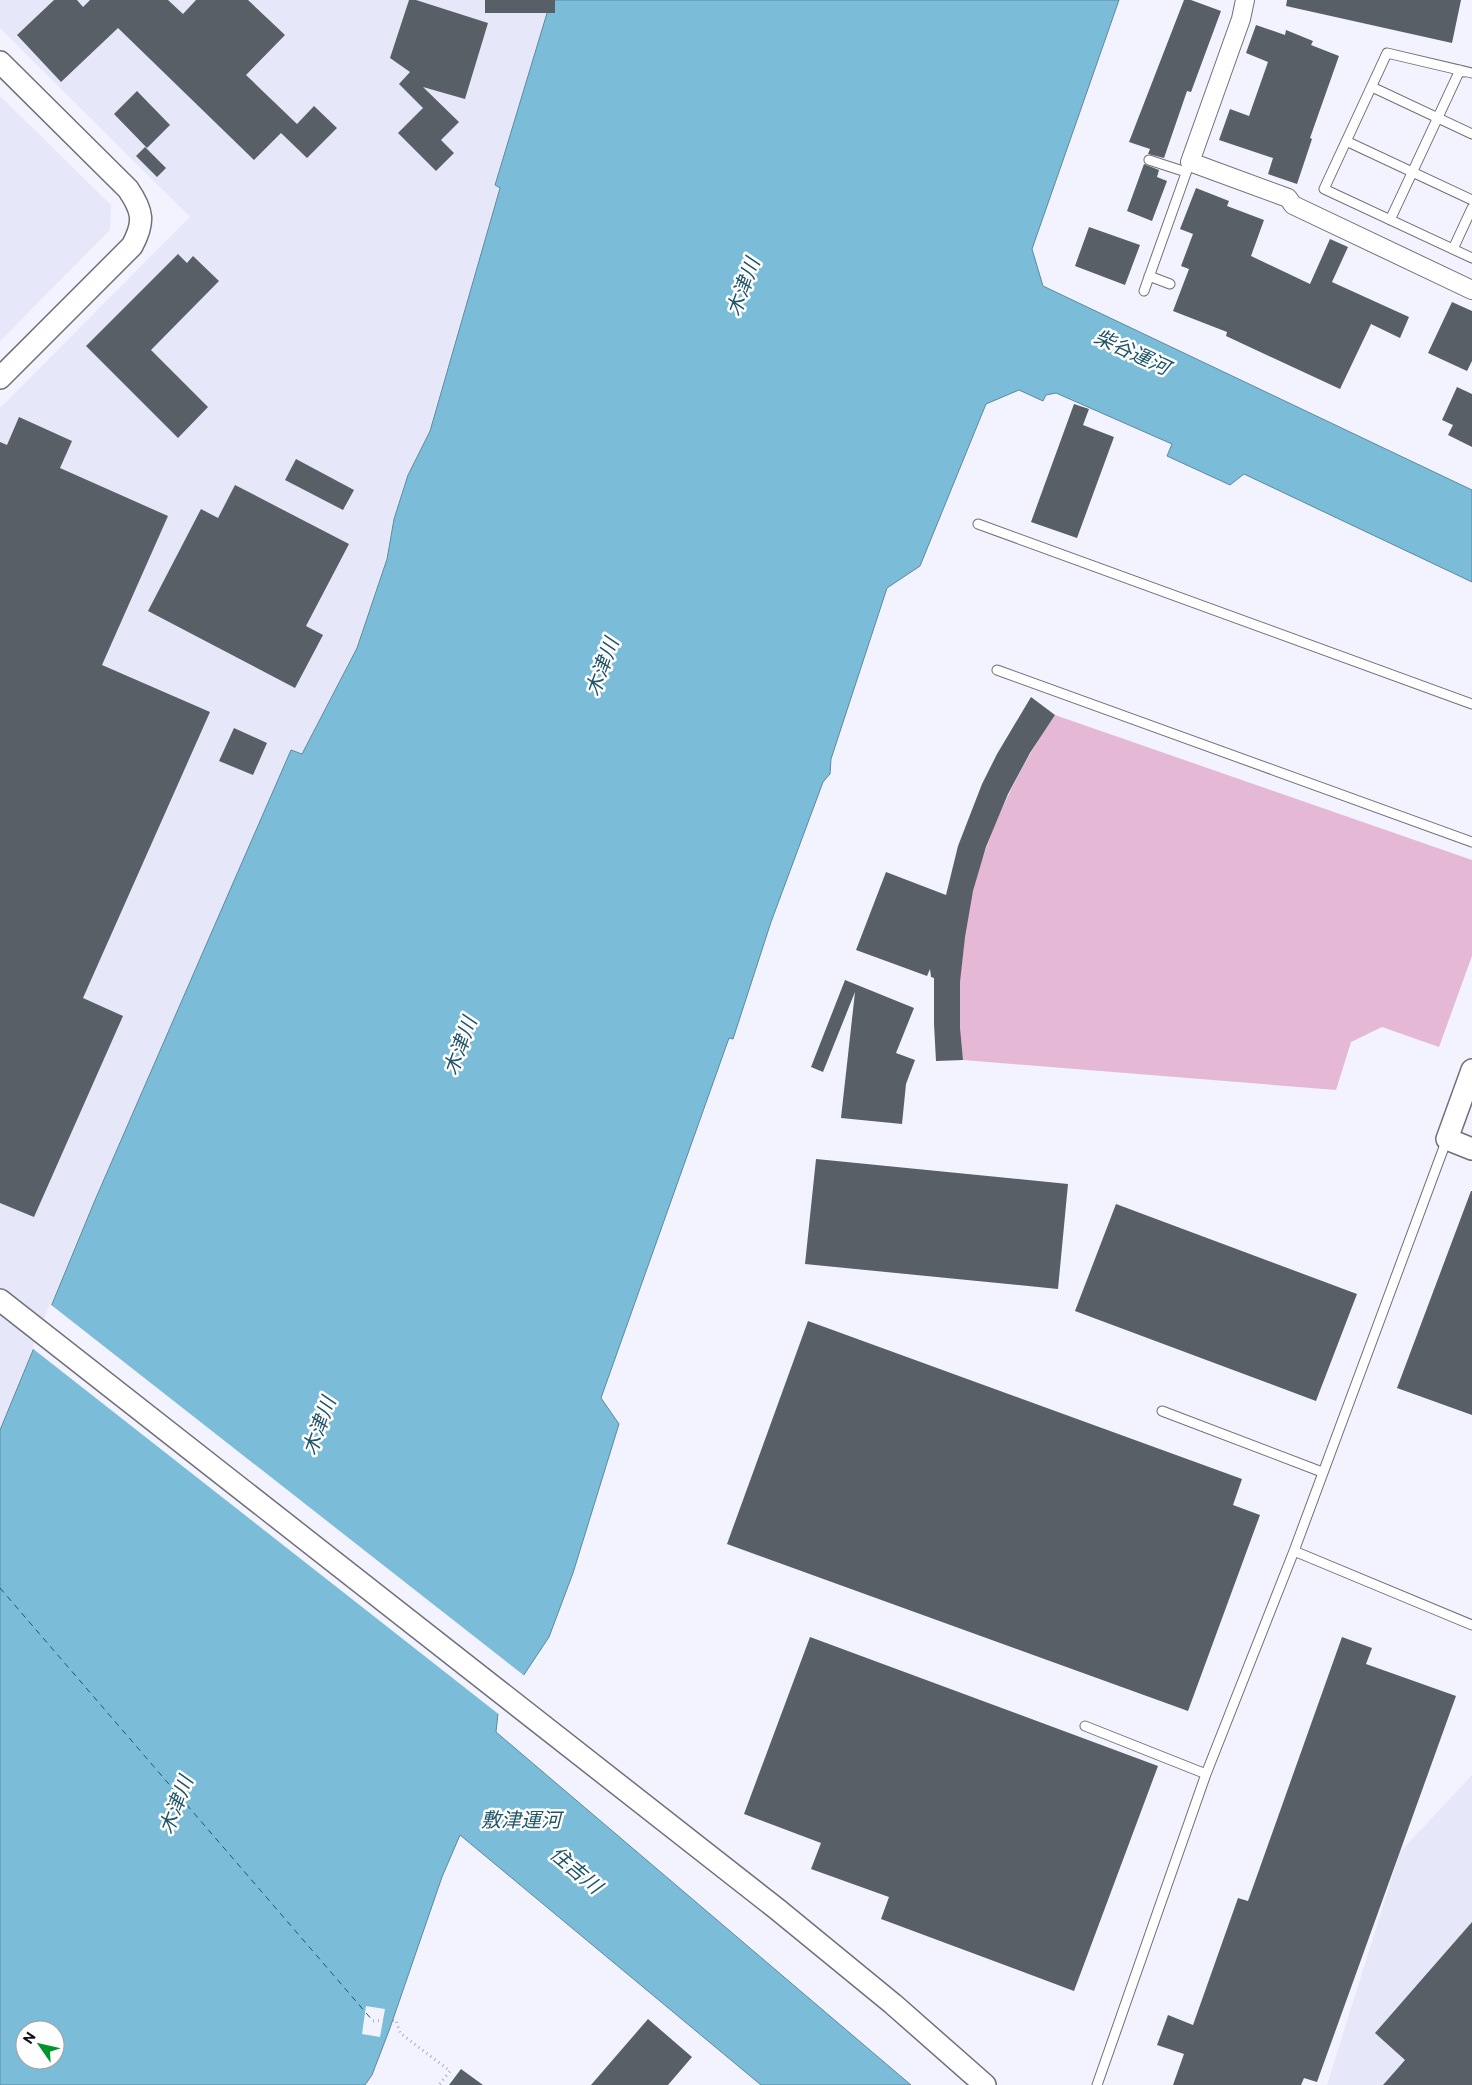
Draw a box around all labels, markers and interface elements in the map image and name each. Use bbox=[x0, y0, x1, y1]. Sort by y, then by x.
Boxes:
water label: 木津川 bbox=[721, 252, 764, 319]
water label: 柴谷運河 bbox=[1091, 323, 1177, 381]
water label: 木津川 bbox=[580, 632, 623, 699]
water label: 木津川 bbox=[438, 1011, 481, 1078]
water label: 木津川 bbox=[297, 1391, 340, 1458]
water label: 木津川 bbox=[153, 1770, 198, 1837]
water label: 敷津運河 bbox=[481, 1807, 565, 1831]
water label: 住吉川 bbox=[546, 1841, 609, 1899]
north arrow bbox=[15, 2020, 65, 2070]
text: N bbox=[19, 2028, 39, 2047]

